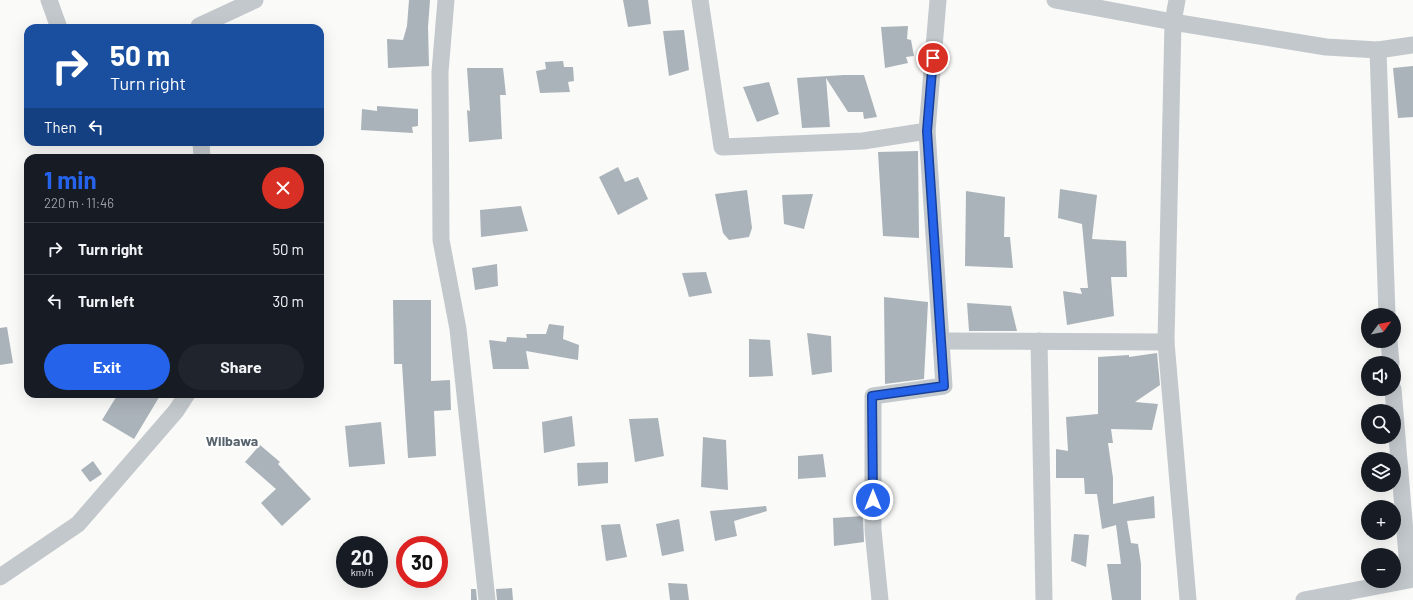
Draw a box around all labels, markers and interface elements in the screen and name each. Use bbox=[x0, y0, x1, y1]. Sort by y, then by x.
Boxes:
text: 50 m bbox=[110, 38, 170, 72]
icon: right bbox=[44, 40, 96, 92]
pin bbox=[916, 41, 950, 75]
icon: arrive bbox=[922, 47, 944, 69]
text: Turn right bbox=[110, 72, 186, 94]
icon: left bbox=[85, 116, 107, 138]
text: Then bbox=[44, 118, 77, 136]
text: 1 min bbox=[44, 165, 97, 194]
button: close bbox=[262, 167, 304, 209]
text: 220 m · 11:46 bbox=[44, 195, 114, 211]
icon: right bbox=[44, 238, 66, 260]
text: Turn right bbox=[78, 240, 143, 258]
text: 50 m bbox=[272, 240, 304, 258]
icon: left bbox=[44, 290, 66, 312]
text: Turn left bbox=[78, 292, 134, 310]
text: 30 m bbox=[272, 292, 304, 310]
north arrow bbox=[1361, 308, 1401, 348]
map controls bbox=[1361, 308, 1401, 588]
button: Exit bbox=[44, 344, 170, 390]
button: Share bbox=[178, 344, 304, 390]
button: sound bbox=[1361, 356, 1401, 396]
button: search bbox=[1361, 404, 1401, 444]
district label: Wilbawa bbox=[206, 432, 258, 449]
button: layers bbox=[1361, 452, 1401, 492]
position arrow bbox=[852, 479, 894, 521]
button: + bbox=[1361, 500, 1401, 540]
speed limit sign: 30 bbox=[396, 536, 448, 588]
text: 20 bbox=[351, 545, 373, 569]
button: − bbox=[1361, 548, 1401, 588]
text: km/h bbox=[351, 566, 373, 578]

